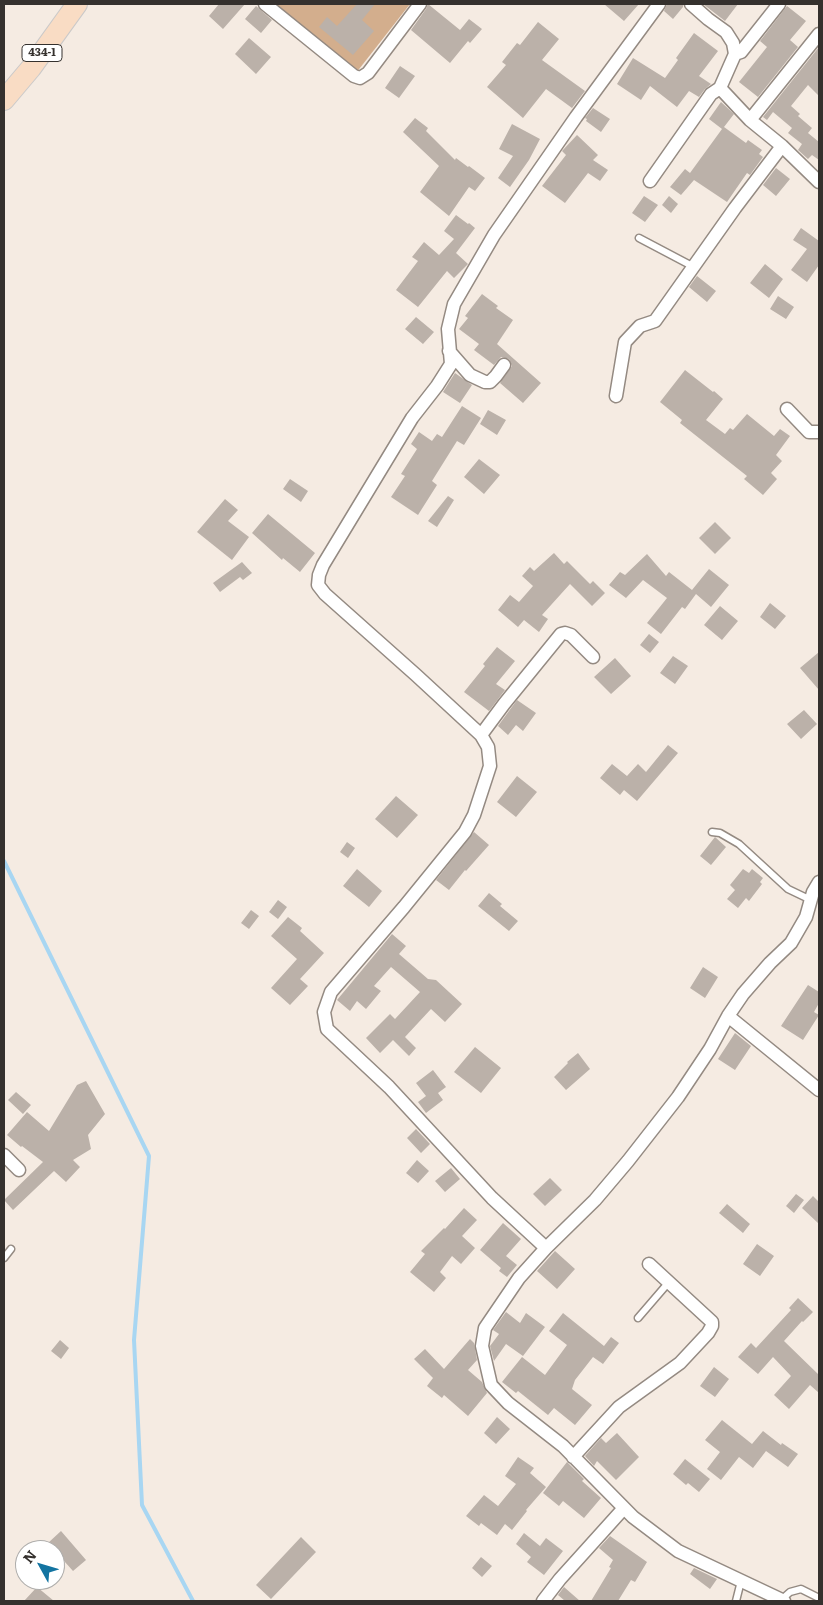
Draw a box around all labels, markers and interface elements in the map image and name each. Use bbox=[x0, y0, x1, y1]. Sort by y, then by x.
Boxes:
road number: 434-1 bbox=[22, 44, 62, 62]
north arrow bbox=[15, 1540, 65, 1590]
text: N bbox=[18, 1545, 41, 1567]

